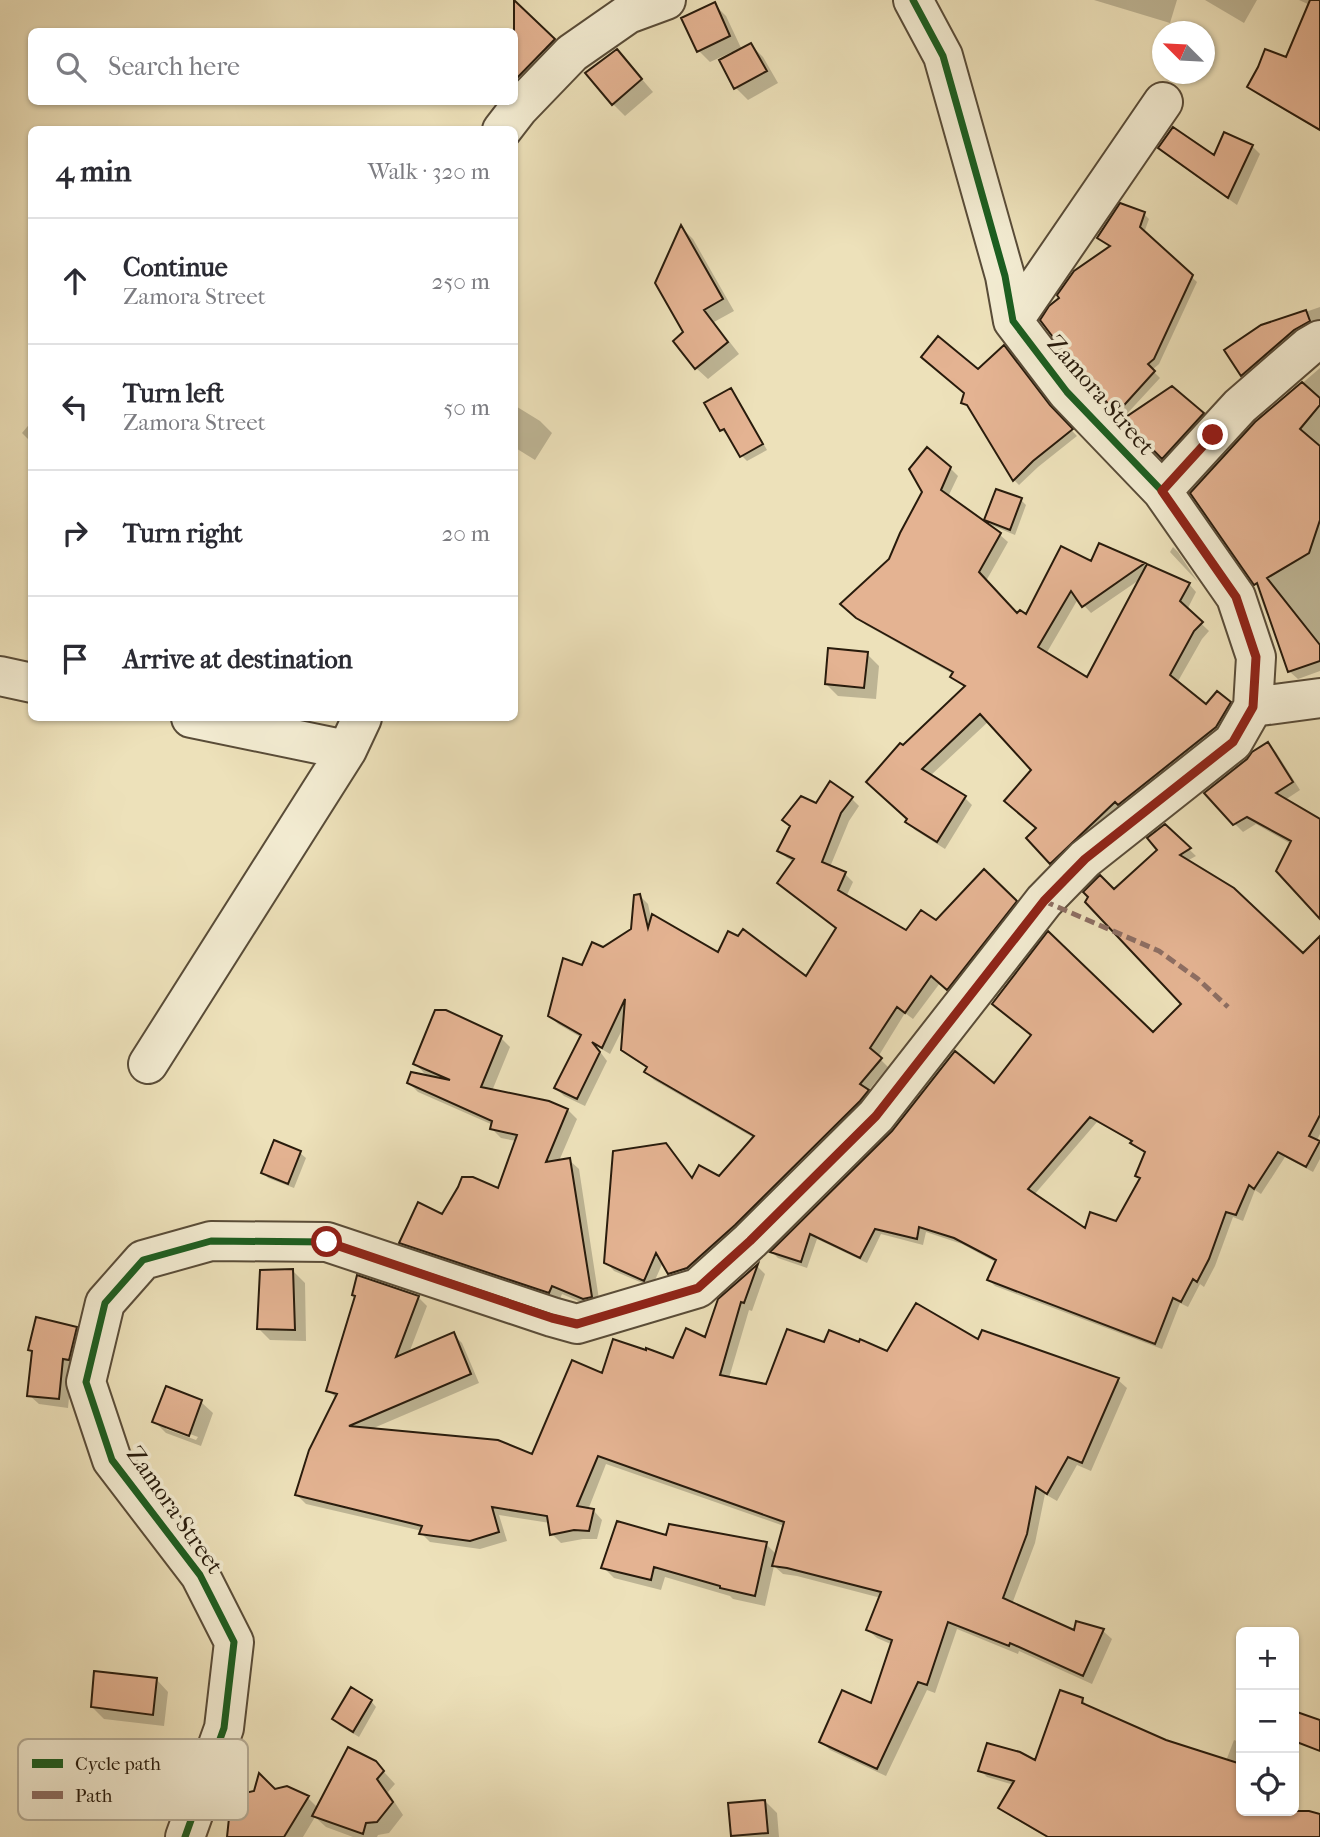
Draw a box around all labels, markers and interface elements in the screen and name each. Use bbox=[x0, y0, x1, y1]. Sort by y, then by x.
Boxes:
north arrow bbox=[1152, 21, 1215, 84]
search box bbox=[28, 28, 518, 105]
icon: search bbox=[52, 48, 90, 86]
text: Search here bbox=[108, 51, 240, 82]
text: 4 min bbox=[56, 154, 131, 189]
text: Walk · 320 m bbox=[368, 158, 490, 185]
text: Continue bbox=[123, 252, 228, 283]
icon: ahead bbox=[56, 262, 94, 300]
text: 250 m bbox=[432, 268, 490, 295]
text: Zamora Street bbox=[123, 283, 266, 310]
street label: Zamora Street bbox=[1042, 330, 1161, 461]
text: Turn left bbox=[123, 378, 224, 409]
icon: left bbox=[56, 388, 94, 426]
text: 50 m bbox=[443, 394, 490, 421]
text: Zamora Street bbox=[123, 409, 266, 436]
route end bbox=[1197, 419, 1228, 450]
icon: right bbox=[56, 514, 94, 552]
text: Turn right bbox=[123, 518, 243, 549]
text: 20 m bbox=[441, 520, 490, 547]
icon: arrive bbox=[56, 640, 94, 678]
text: Arrive at destination bbox=[123, 644, 353, 675]
route start bbox=[311, 1226, 342, 1257]
street label: Zamora Street bbox=[121, 1441, 229, 1579]
map controls bbox=[1236, 1627, 1299, 1816]
button: + bbox=[1236, 1627, 1299, 1690]
button: − bbox=[1236, 1690, 1299, 1753]
legend bbox=[18, 1739, 248, 1820]
text: Cycle path bbox=[75, 1753, 161, 1775]
button: locate bbox=[1236, 1753, 1299, 1816]
text: Path bbox=[75, 1785, 113, 1807]

